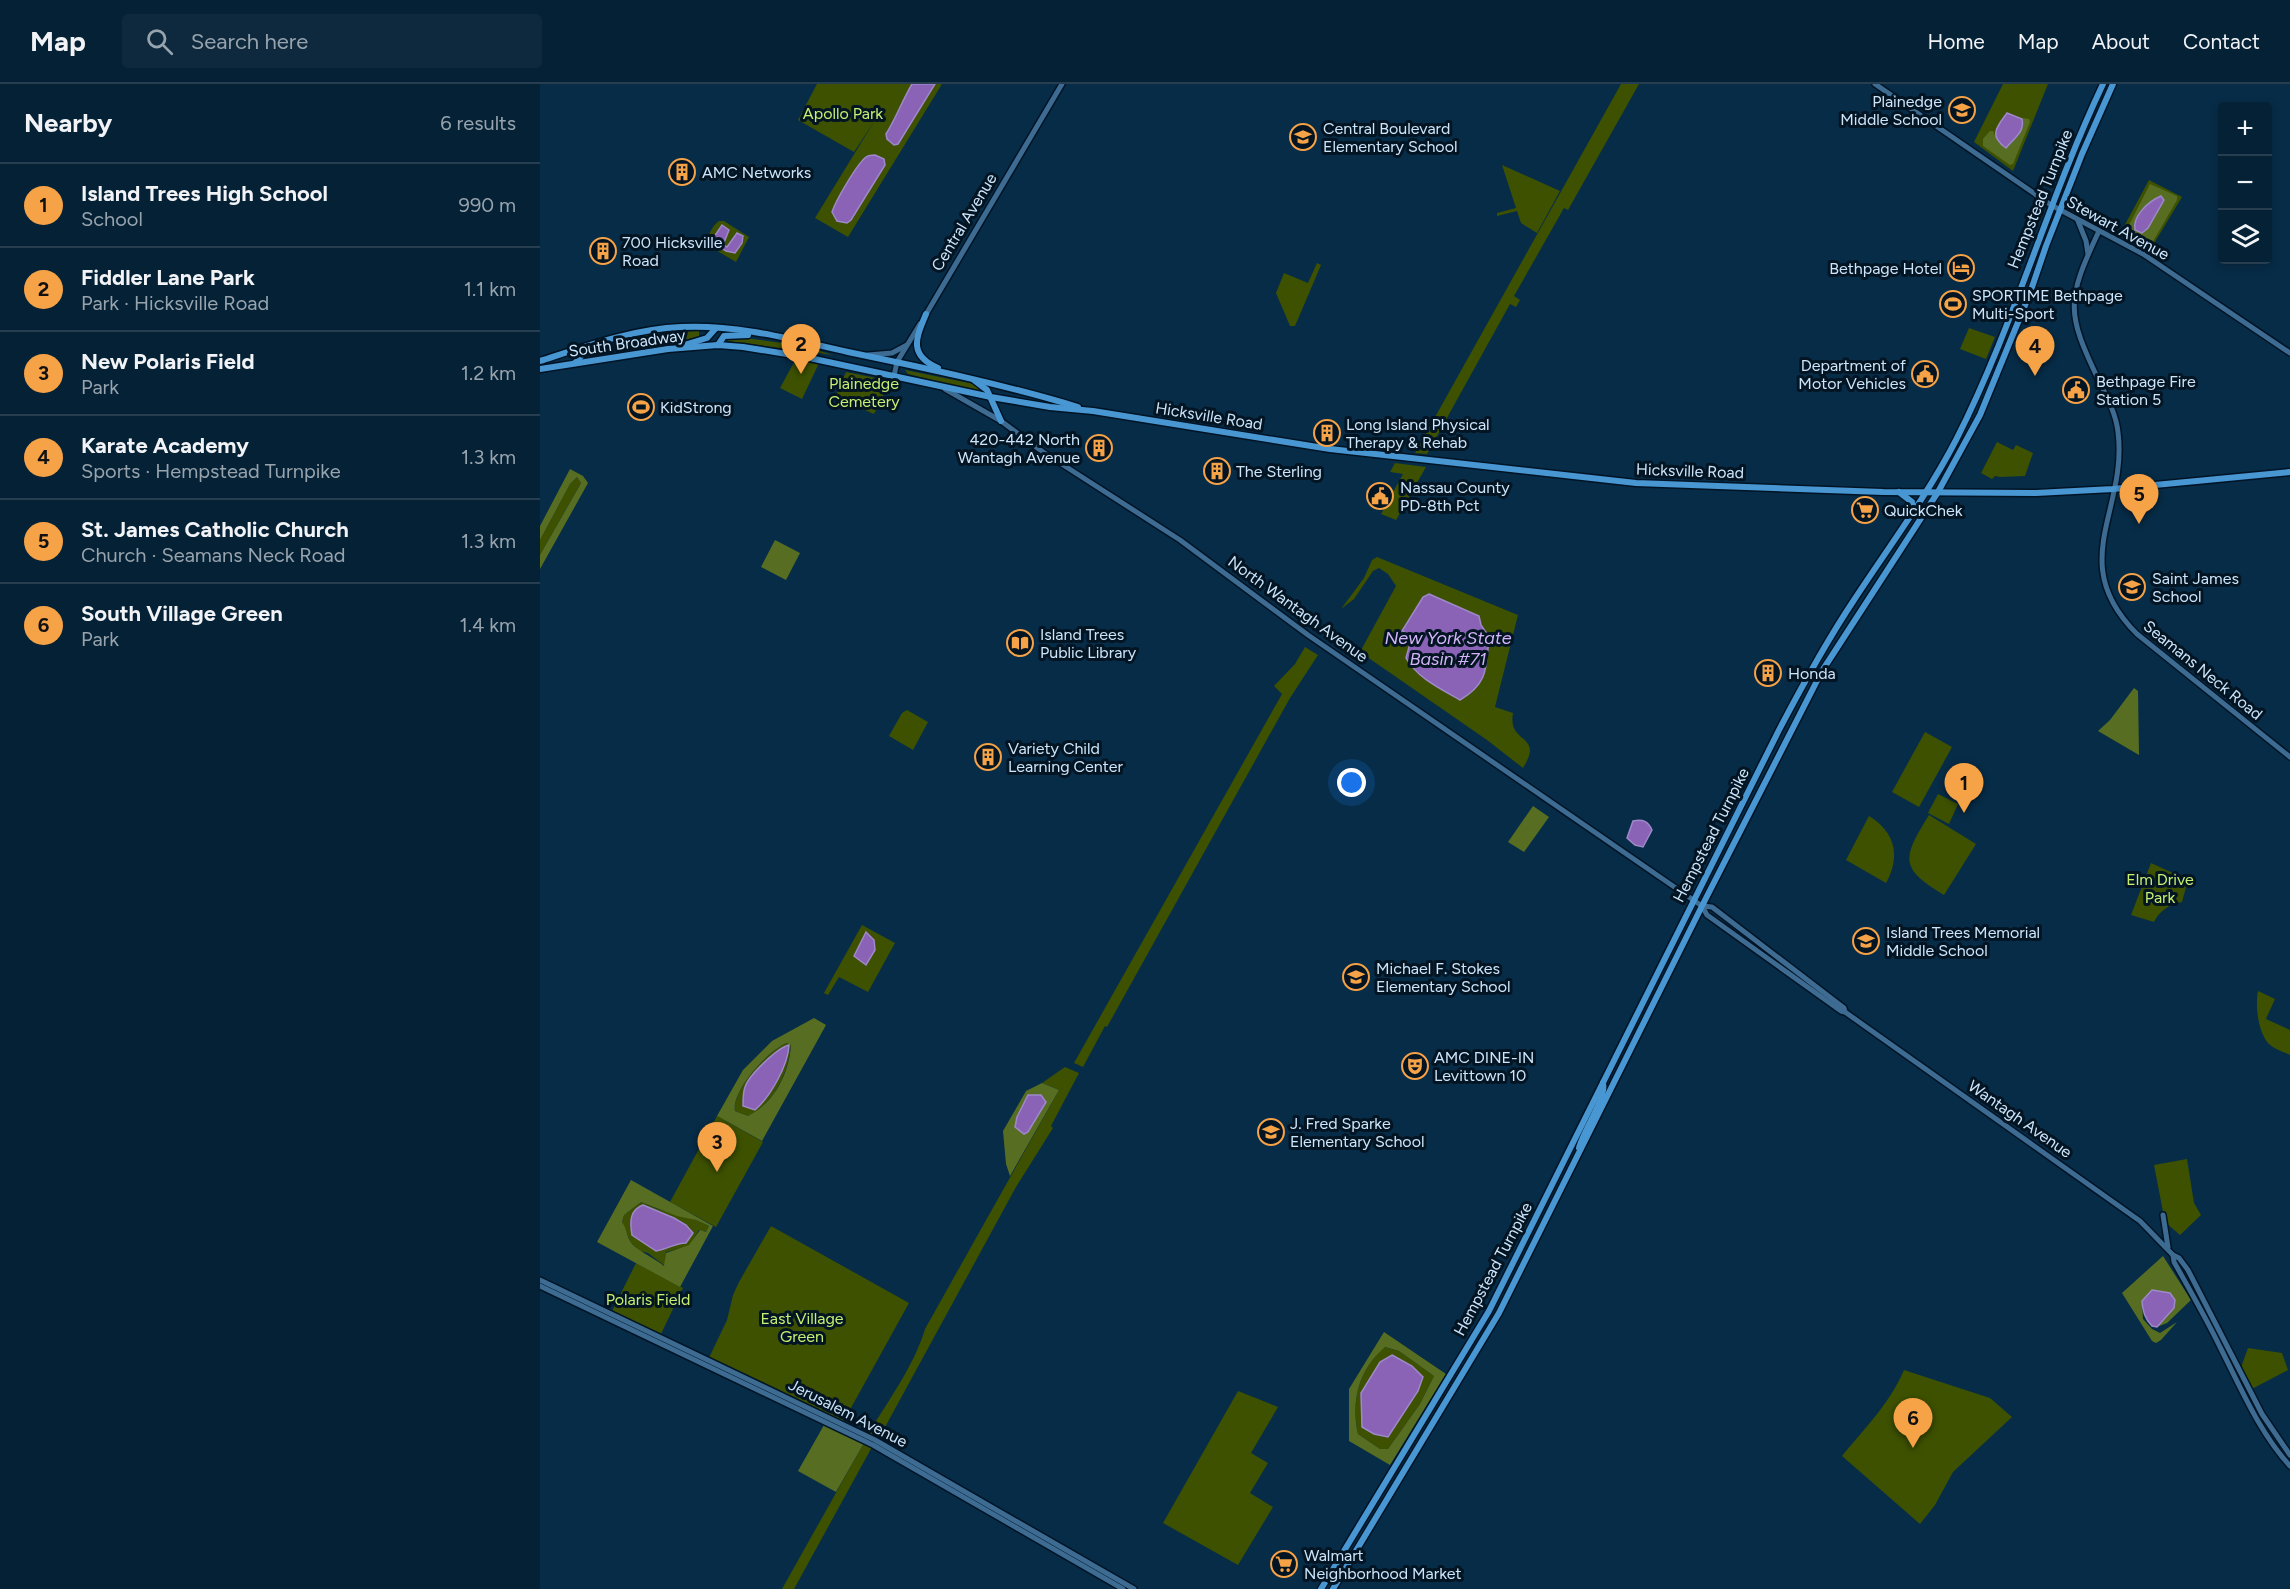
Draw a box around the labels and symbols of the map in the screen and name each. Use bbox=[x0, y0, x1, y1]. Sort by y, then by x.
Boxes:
place label: Plainedge Middle School bbox=[1840, 92, 1942, 129]
school or university icon: Plainedge Middle School bbox=[1947, 95, 1977, 125]
park label: Apollo Park bbox=[803, 104, 883, 123]
place label: Central Boulevard Elementary School bbox=[1323, 119, 1457, 156]
school or university icon: Central Boulevard Elementary School bbox=[1288, 122, 1318, 152]
street label: Hempstead Turnpike bbox=[2003, 126, 2077, 271]
building icon: AMC Networks bbox=[667, 157, 697, 187]
place label: AMC Networks bbox=[702, 163, 811, 182]
street label: Central Avenue bbox=[927, 170, 1001, 274]
street label: Stewart Avenue bbox=[2063, 192, 2173, 264]
place label: 700 Hicksville Road bbox=[622, 233, 723, 270]
building icon: 700 Hicksville Road bbox=[588, 236, 618, 266]
hotel icon: Bethpage Hotel bbox=[1946, 253, 1976, 283]
place label: Bethpage Hotel bbox=[1829, 259, 1942, 278]
place label: SPORTIME Bethpage Multi-Sport bbox=[1972, 286, 2123, 323]
sports icon: SPORTIME Bethpage Multi-Sport bbox=[1938, 289, 1968, 319]
pin: 2 bbox=[782, 324, 820, 374]
street label: South Broadway bbox=[567, 325, 687, 361]
pin: 4 bbox=[2016, 326, 2054, 376]
place label: Department of Motor Vehicles bbox=[1798, 356, 1906, 393]
public building icon: Department of Motor Vehicles bbox=[1910, 359, 1940, 389]
place label: Bethpage Fire Station 5 bbox=[2096, 372, 2196, 409]
park label: Plainedge Cemetery bbox=[828, 374, 900, 411]
public building icon: Bethpage Fire Station 5 bbox=[2061, 375, 2091, 405]
sports icon: KidStrong bbox=[626, 392, 656, 422]
place label: KidStrong bbox=[660, 398, 732, 417]
street label: Hicksville Road bbox=[1154, 398, 1264, 434]
place label: Long Island Physical Therapy & Rehab bbox=[1346, 415, 1490, 452]
building icon: Long Island Physical Therapy & Rehab bbox=[1312, 418, 1342, 448]
place label: 420-442 North Wantagh Avenue bbox=[958, 430, 1080, 467]
building icon: 420-442 North Wantagh Avenue bbox=[1084, 433, 1114, 463]
building icon: The Sterling bbox=[1202, 456, 1232, 486]
street label: Hicksville Road bbox=[1636, 460, 1744, 482]
place label: The Sterling bbox=[1236, 462, 1322, 481]
pin: 5 bbox=[2120, 474, 2158, 524]
place label: Nassau County PD-8th Pct bbox=[1400, 478, 1510, 515]
public building icon: Nassau County PD-8th Pct bbox=[1365, 481, 1395, 511]
supermarket icon: QuickChek bbox=[1850, 495, 1880, 525]
place label: QuickChek bbox=[1884, 501, 1963, 520]
street label: North Wantagh Avenue bbox=[1224, 552, 1372, 666]
place label: Saint James School bbox=[2152, 569, 2239, 606]
school or university icon: Saint James School bbox=[2117, 572, 2147, 602]
street label: Seamans Neck Road bbox=[2140, 616, 2266, 724]
place label: Island Trees Public Library bbox=[1040, 625, 1137, 662]
water label: New York State Basin #71 bbox=[1384, 627, 1512, 670]
library icon: Island Trees Public Library bbox=[1005, 628, 1035, 658]
building icon: Honda bbox=[1753, 658, 1783, 688]
place label: Honda bbox=[1788, 664, 1836, 683]
place label: Variety Child Learning Center bbox=[1008, 739, 1123, 776]
building icon: Variety Child Learning Center bbox=[973, 742, 1003, 772]
street label: Hempstead Turnpike bbox=[1669, 764, 1753, 905]
pin: 1 bbox=[1944, 764, 1984, 813]
your location bbox=[1337, 768, 1366, 797]
park label: Elm Drive Park bbox=[2126, 870, 2194, 907]
place label: Island Trees Memorial Middle School bbox=[1886, 923, 2040, 960]
school or university icon: Island Trees Memorial Middle School bbox=[1851, 926, 1881, 956]
place label: Michael F. Stokes Elementary School bbox=[1376, 959, 1510, 996]
school or university icon: Michael F. Stokes Elementary School bbox=[1341, 962, 1371, 992]
place label: AMC DINE-IN Levittown 10 bbox=[1434, 1048, 1534, 1085]
theatre icon: AMC DINE-IN Levittown 10 bbox=[1400, 1051, 1430, 1081]
street label: Wantagh Avenue bbox=[1964, 1076, 2076, 1162]
place label: J. Fred Sparke Elementary School bbox=[1290, 1114, 1424, 1151]
school or university icon: J. Fred Sparke Elementary School bbox=[1256, 1117, 1286, 1147]
pin: 3 bbox=[698, 1122, 736, 1172]
street label: Hempstead Turnpike bbox=[1450, 1199, 1536, 1339]
park label: Polaris Field bbox=[606, 1290, 690, 1309]
park label: East Village Green bbox=[760, 1309, 844, 1346]
street label: Jerusalem Avenue bbox=[785, 1375, 911, 1451]
pin: 6 bbox=[1894, 1398, 1932, 1448]
place label: Walmart Neighborhood Market bbox=[1304, 1546, 1462, 1583]
supermarket icon: Walmart Neighborhood Market bbox=[1269, 1549, 1299, 1579]

